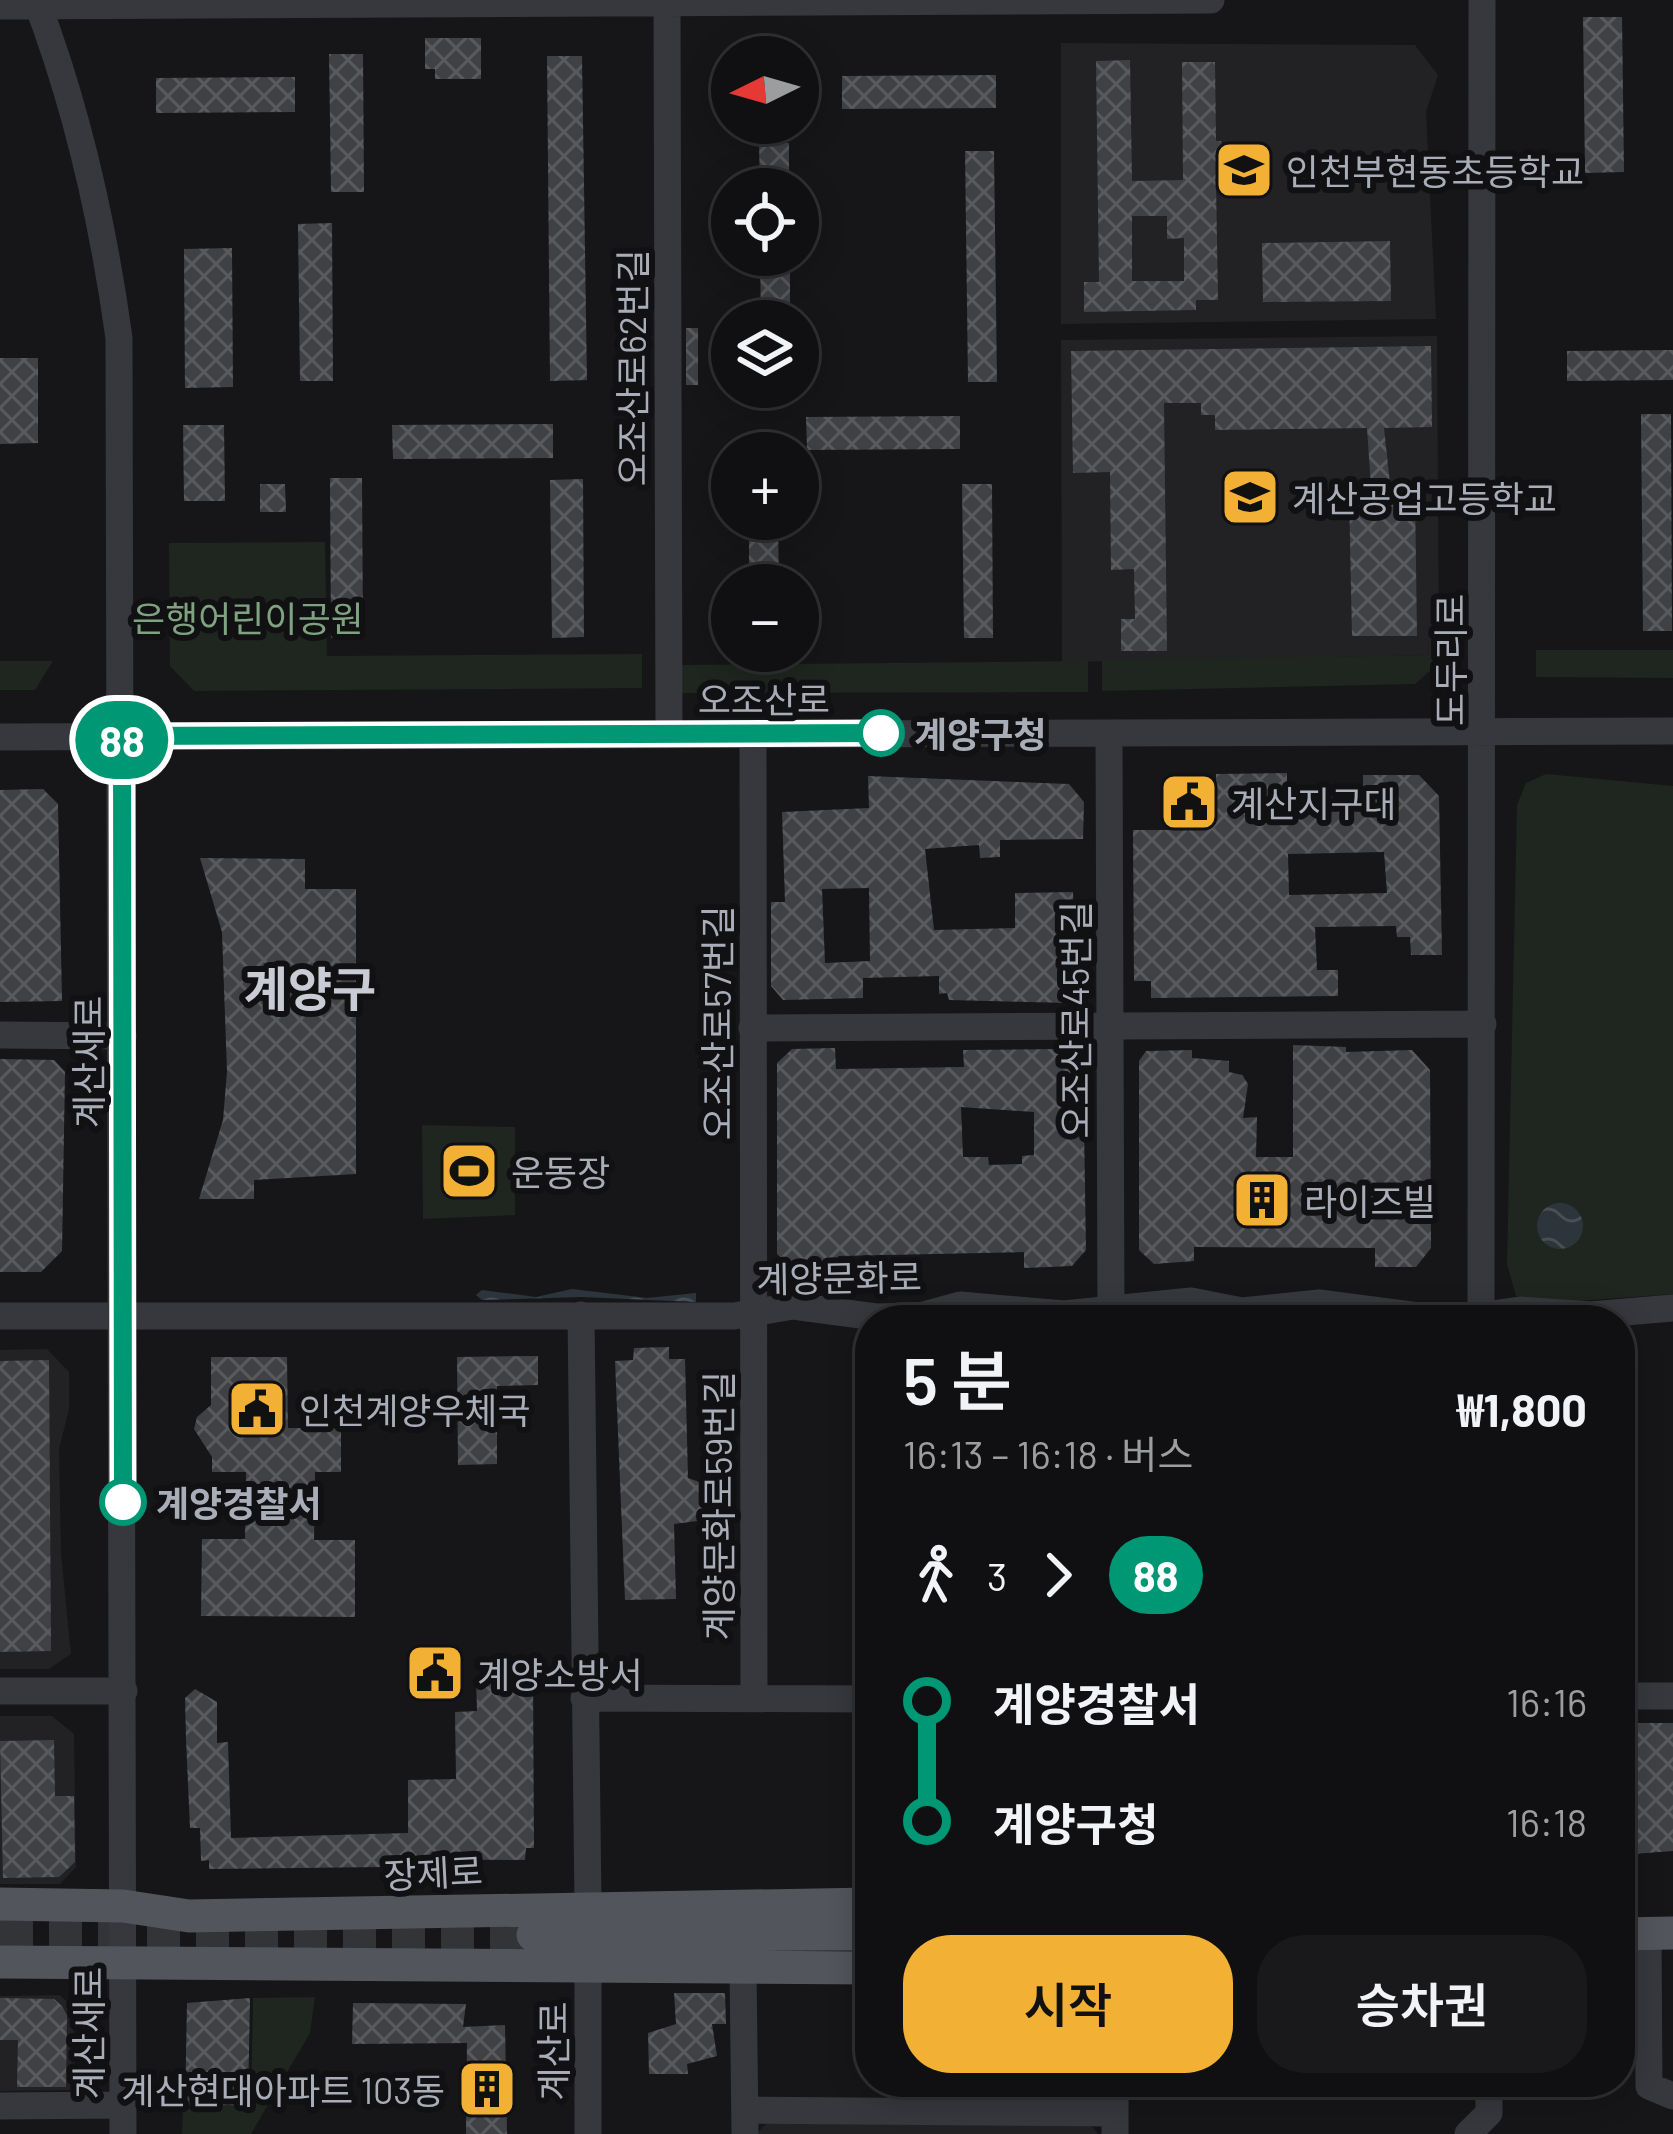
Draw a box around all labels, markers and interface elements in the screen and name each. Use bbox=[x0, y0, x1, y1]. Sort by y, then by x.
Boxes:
north arrow bbox=[711, 36, 819, 144]
map controls bbox=[711, 36, 819, 672]
school or university icon: 인천부현동초등학교 bbox=[1213, 139, 1275, 201]
place label: 인천부현동초등학교 bbox=[1286, 149, 1584, 192]
button: locate bbox=[711, 168, 819, 276]
street label: 오조산로62번길 bbox=[610, 250, 653, 486]
button: layers bbox=[711, 300, 819, 408]
button: + bbox=[711, 432, 819, 540]
school or university icon: 계산공업고등학교 bbox=[1219, 466, 1281, 528]
place label: 계산공업고등학교 bbox=[1292, 476, 1557, 519]
button: − bbox=[711, 564, 819, 672]
street label: 도두리로 bbox=[1428, 594, 1471, 726]
park label: 은행어린이공원 bbox=[132, 596, 364, 639]
street label: 오조산로 bbox=[698, 677, 830, 720]
line badge: 88 bbox=[68, 701, 176, 779]
marker: 계양구청 bbox=[859, 711, 903, 755]
place label: 계양구청 bbox=[914, 712, 1046, 755]
text: 88 bbox=[99, 715, 145, 765]
public building icon: 계산지구대 bbox=[1158, 771, 1220, 833]
place label: 계산지구대 bbox=[1231, 781, 1397, 824]
street label: 오조산로45번길 bbox=[1053, 901, 1096, 1139]
street label: 오조산로57번길 bbox=[695, 906, 738, 1140]
district label: 계양구 bbox=[244, 959, 376, 1017]
street label: 계산새로 bbox=[66, 996, 109, 1128]
sports icon: 운동장 bbox=[438, 1140, 500, 1202]
place label: 운동장 bbox=[511, 1150, 610, 1193]
building icon: 라이즈빌 bbox=[1231, 1169, 1293, 1231]
place label: 라이즈빌 bbox=[1304, 1179, 1436, 1222]
street label: 계양문화로 bbox=[756, 1254, 922, 1300]
text: 5 분 bbox=[903, 1339, 1012, 1418]
street label: 계양문화로59번길 bbox=[696, 1371, 739, 1641]
public building icon: 인천계양우체국 bbox=[226, 1378, 288, 1440]
text: ₩1,800 bbox=[1457, 1382, 1587, 1436]
place label: 인천계양우체국 bbox=[299, 1388, 531, 1431]
text: 16:13 – 16:18 · 버스 bbox=[903, 1430, 1193, 1477]
marker: 계양경찰서 bbox=[101, 1480, 145, 1524]
place label: 계양경찰서 bbox=[156, 1481, 322, 1524]
icon: walk bbox=[903, 1542, 969, 1608]
icon: forward bbox=[1025, 1542, 1091, 1608]
text: 88 bbox=[1133, 1550, 1179, 1600]
text: 3 bbox=[987, 1552, 1007, 1599]
public building icon: 계양소방서 bbox=[404, 1642, 466, 1704]
place label: 계양소방서 bbox=[477, 1652, 643, 1695]
text: 계양경찰서 bbox=[993, 1676, 1200, 1730]
text: 16:16 bbox=[1506, 1678, 1587, 1725]
text: 계양구청 bbox=[993, 1796, 1159, 1850]
text: 16:18 bbox=[1506, 1798, 1587, 1845]
street label: 장제로 bbox=[382, 1848, 484, 1896]
button: 시작 bbox=[903, 1935, 1233, 2073]
button: 승차권 bbox=[1257, 1935, 1587, 2073]
street label: 계산새로 bbox=[66, 1967, 109, 2099]
street label: 계산로 bbox=[531, 2001, 574, 2101]
building icon: 계산현대아파트 103동 bbox=[456, 2058, 518, 2120]
place label: 계산현대아파트 103동 bbox=[121, 2068, 445, 2111]

